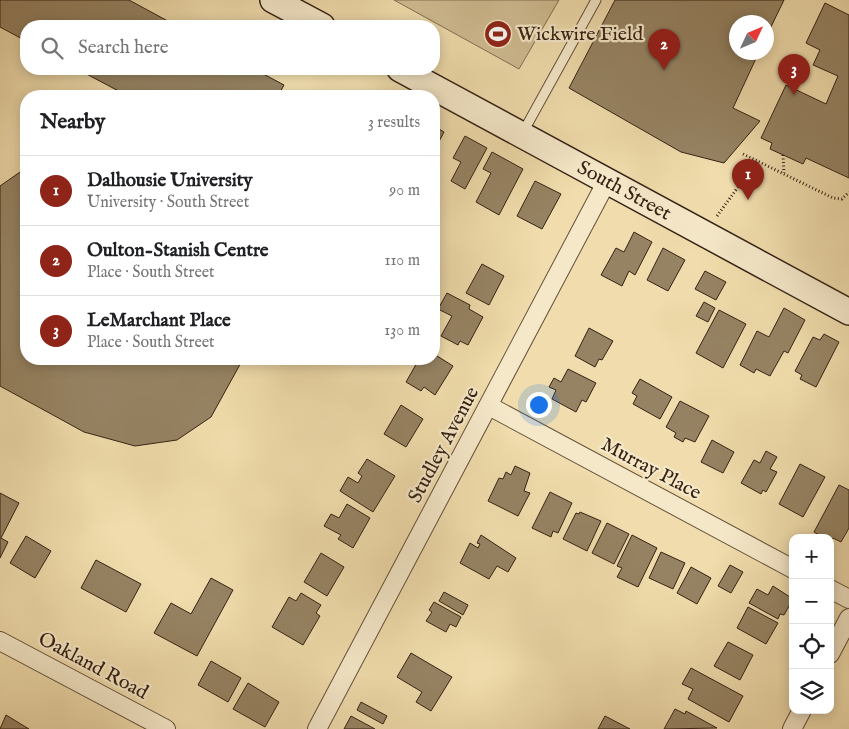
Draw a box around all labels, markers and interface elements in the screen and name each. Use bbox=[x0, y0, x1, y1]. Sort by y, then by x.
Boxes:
north arrow bbox=[729, 15, 774, 60]
sports icon: Wickwire Field bbox=[483, 19, 513, 49]
search box bbox=[20, 20, 440, 75]
place label: Wickwire Field bbox=[517, 22, 643, 47]
pin: 2 bbox=[648, 29, 680, 70]
icon: search bbox=[38, 34, 66, 62]
text: Search here bbox=[78, 36, 169, 60]
pin: 3 bbox=[778, 54, 810, 95]
text: Nearby bbox=[40, 109, 105, 136]
text: 3 results bbox=[368, 113, 420, 133]
street label: South Street bbox=[573, 155, 676, 226]
pin: 1 bbox=[732, 159, 764, 200]
text: Dalhousie University bbox=[87, 169, 253, 193]
text: 1 bbox=[53, 181, 59, 201]
text: 90 m bbox=[389, 181, 420, 201]
text: University · South Street bbox=[87, 193, 249, 213]
text: Oulton-Stanish Centre bbox=[87, 239, 269, 263]
text: 2 bbox=[52, 251, 60, 271]
text: 110 m bbox=[384, 251, 420, 271]
text: Place · South Street bbox=[87, 263, 215, 283]
text: LeMarchant Place bbox=[87, 309, 231, 333]
text: 3 bbox=[53, 321, 59, 341]
text: 130 m bbox=[384, 321, 420, 341]
text: Place · South Street bbox=[87, 333, 215, 353]
street label: Studley Avenue bbox=[403, 383, 485, 507]
your location bbox=[526, 392, 552, 418]
street label: Murray Place bbox=[597, 432, 705, 506]
map controls bbox=[789, 534, 834, 714]
button: + bbox=[789, 534, 834, 579]
button: − bbox=[789, 579, 834, 624]
button: locate bbox=[789, 624, 834, 669]
street label: Oakland Road bbox=[34, 627, 153, 706]
button: layers bbox=[789, 669, 834, 714]

